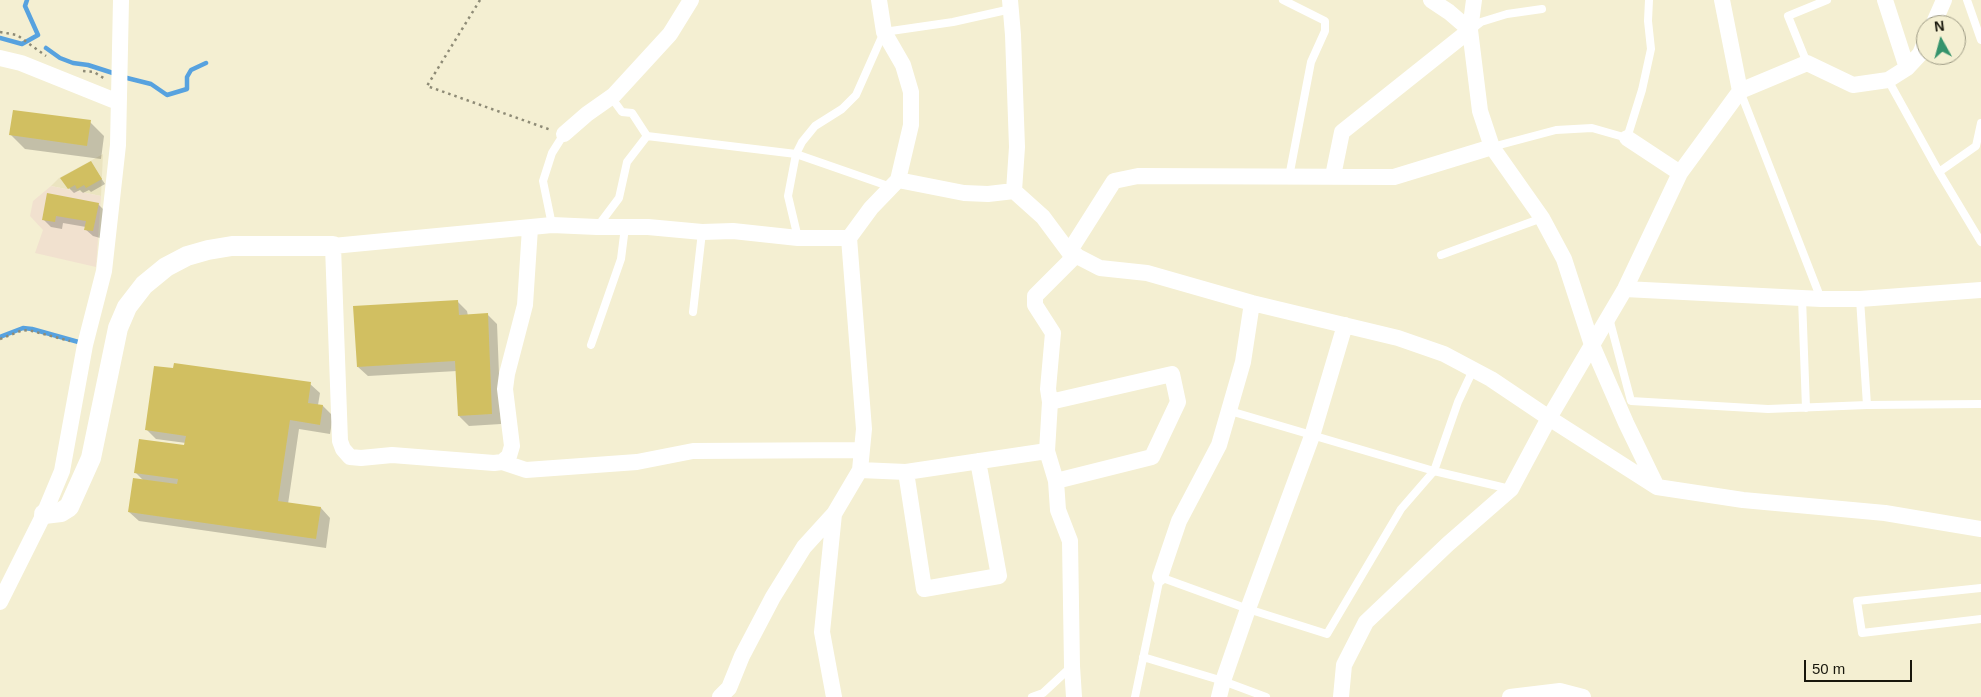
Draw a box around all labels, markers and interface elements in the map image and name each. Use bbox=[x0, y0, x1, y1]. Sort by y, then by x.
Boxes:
north arrow bbox=[1916, 15, 1966, 65]
text: N bbox=[1933, 18, 1945, 35]
scale bar bbox=[1806, 650, 1914, 682]
text: 50 m bbox=[1812, 660, 1845, 677]

